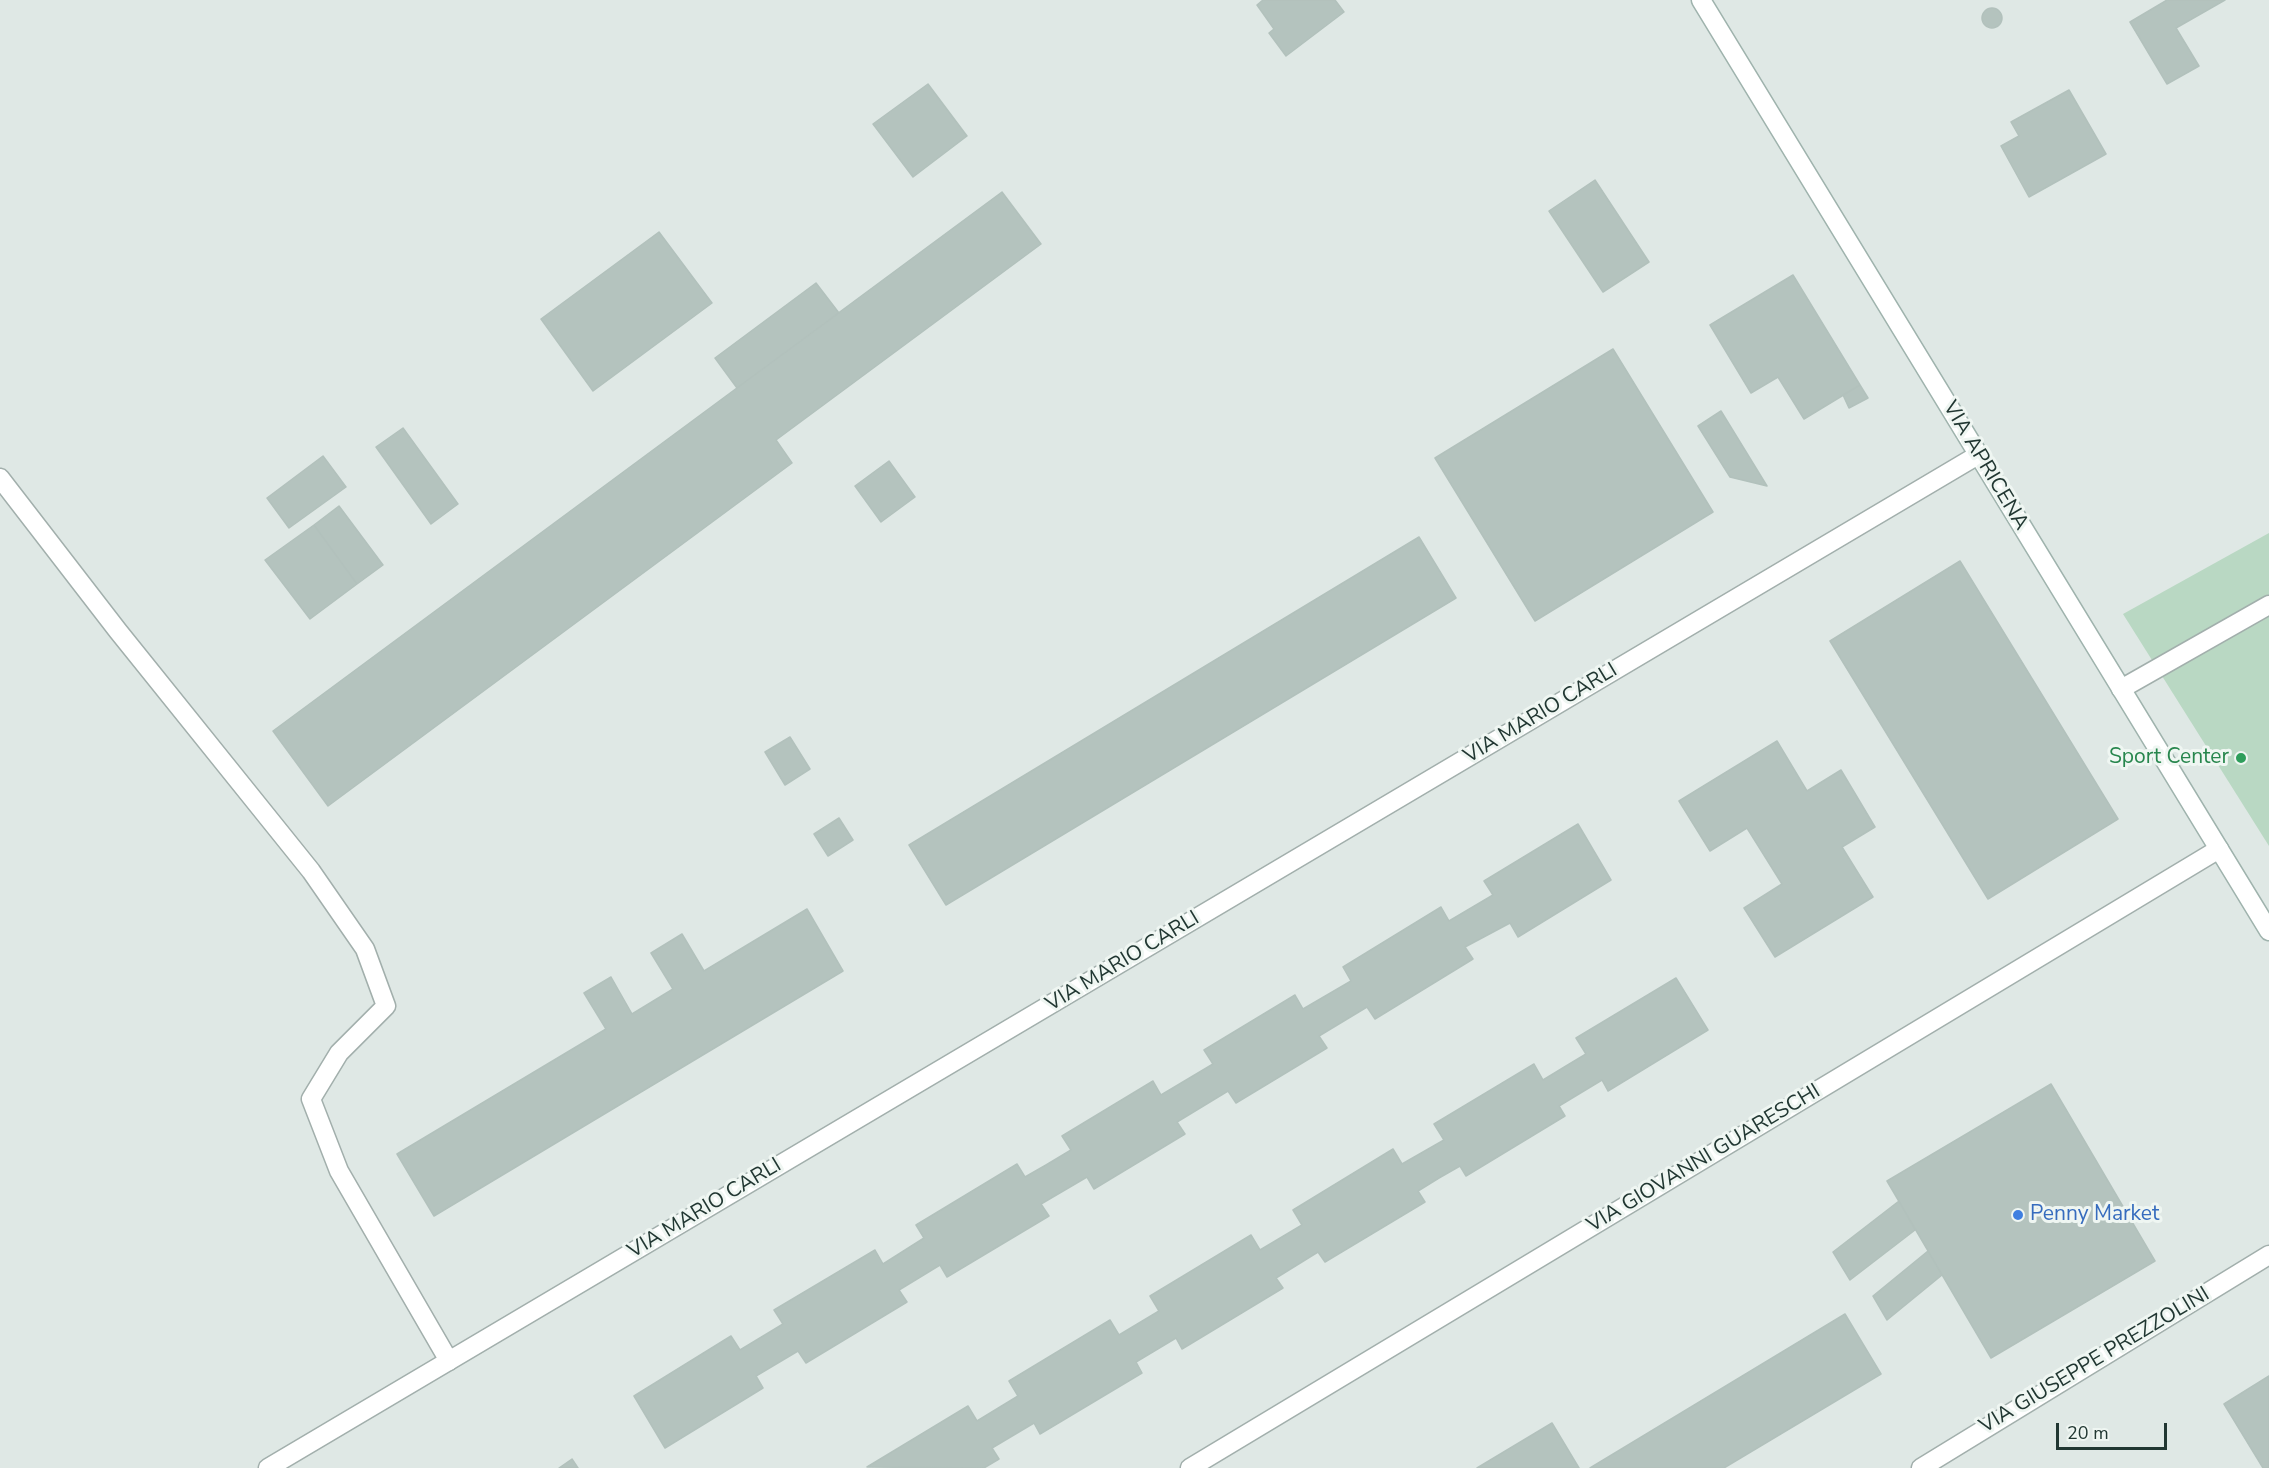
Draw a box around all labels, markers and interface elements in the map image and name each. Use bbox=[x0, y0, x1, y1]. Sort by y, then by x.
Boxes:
street label: VIA APRICENA bbox=[1937, 397, 2033, 535]
street label: VIA MARIO CARLI bbox=[1460, 658, 1622, 770]
place label: Sport Center bbox=[2109, 745, 2229, 771]
marker: Sport Center bbox=[2234, 751, 2248, 765]
street label: VIA MARIO CARLI bbox=[1042, 906, 1204, 1018]
street label: VIA GIOVANNI GUARESCHI bbox=[1583, 1079, 1825, 1239]
street label: VIA MARIO CARLI bbox=[624, 1153, 786, 1265]
place label: Penny Market bbox=[2030, 1202, 2159, 1228]
marker: Penny Market bbox=[2011, 1208, 2025, 1222]
street label: VIA GIUSEPPE PREZZOLINI bbox=[1976, 1282, 2214, 1440]
scale bar bbox=[2059, 1411, 2170, 1449]
text: 20 m bbox=[2067, 1421, 2109, 1445]

